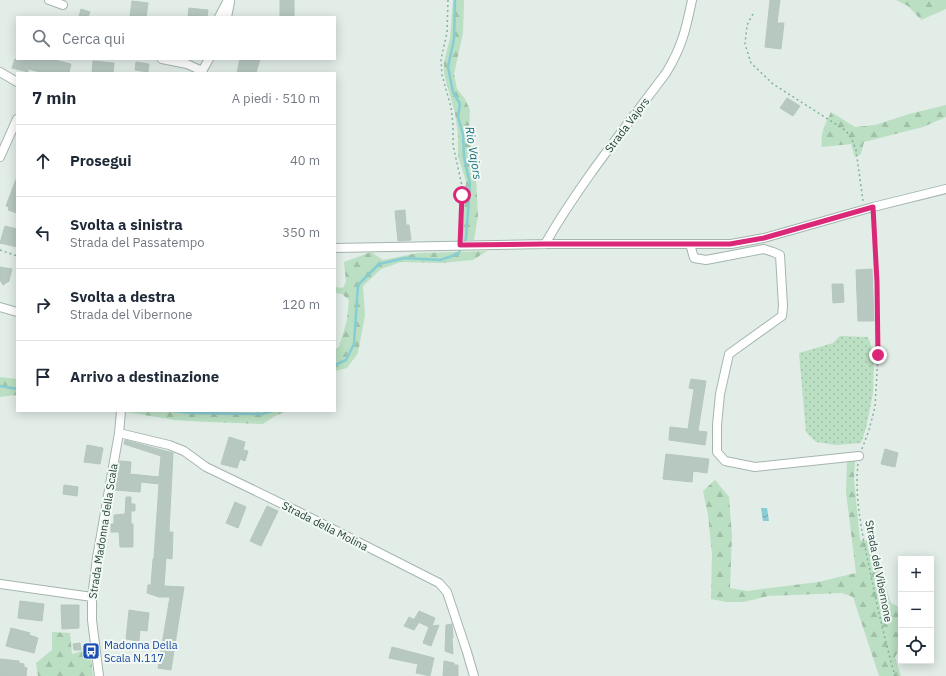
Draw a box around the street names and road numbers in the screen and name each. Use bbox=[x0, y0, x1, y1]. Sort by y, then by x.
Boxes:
street label: Strada Vajors bbox=[602, 95, 652, 155]
street label: Strada Madonna della Scala bbox=[85, 462, 121, 600]
street label: Strada della Molina bbox=[280, 498, 370, 554]
street label: Strada del Vibernone bbox=[862, 519, 896, 623]

